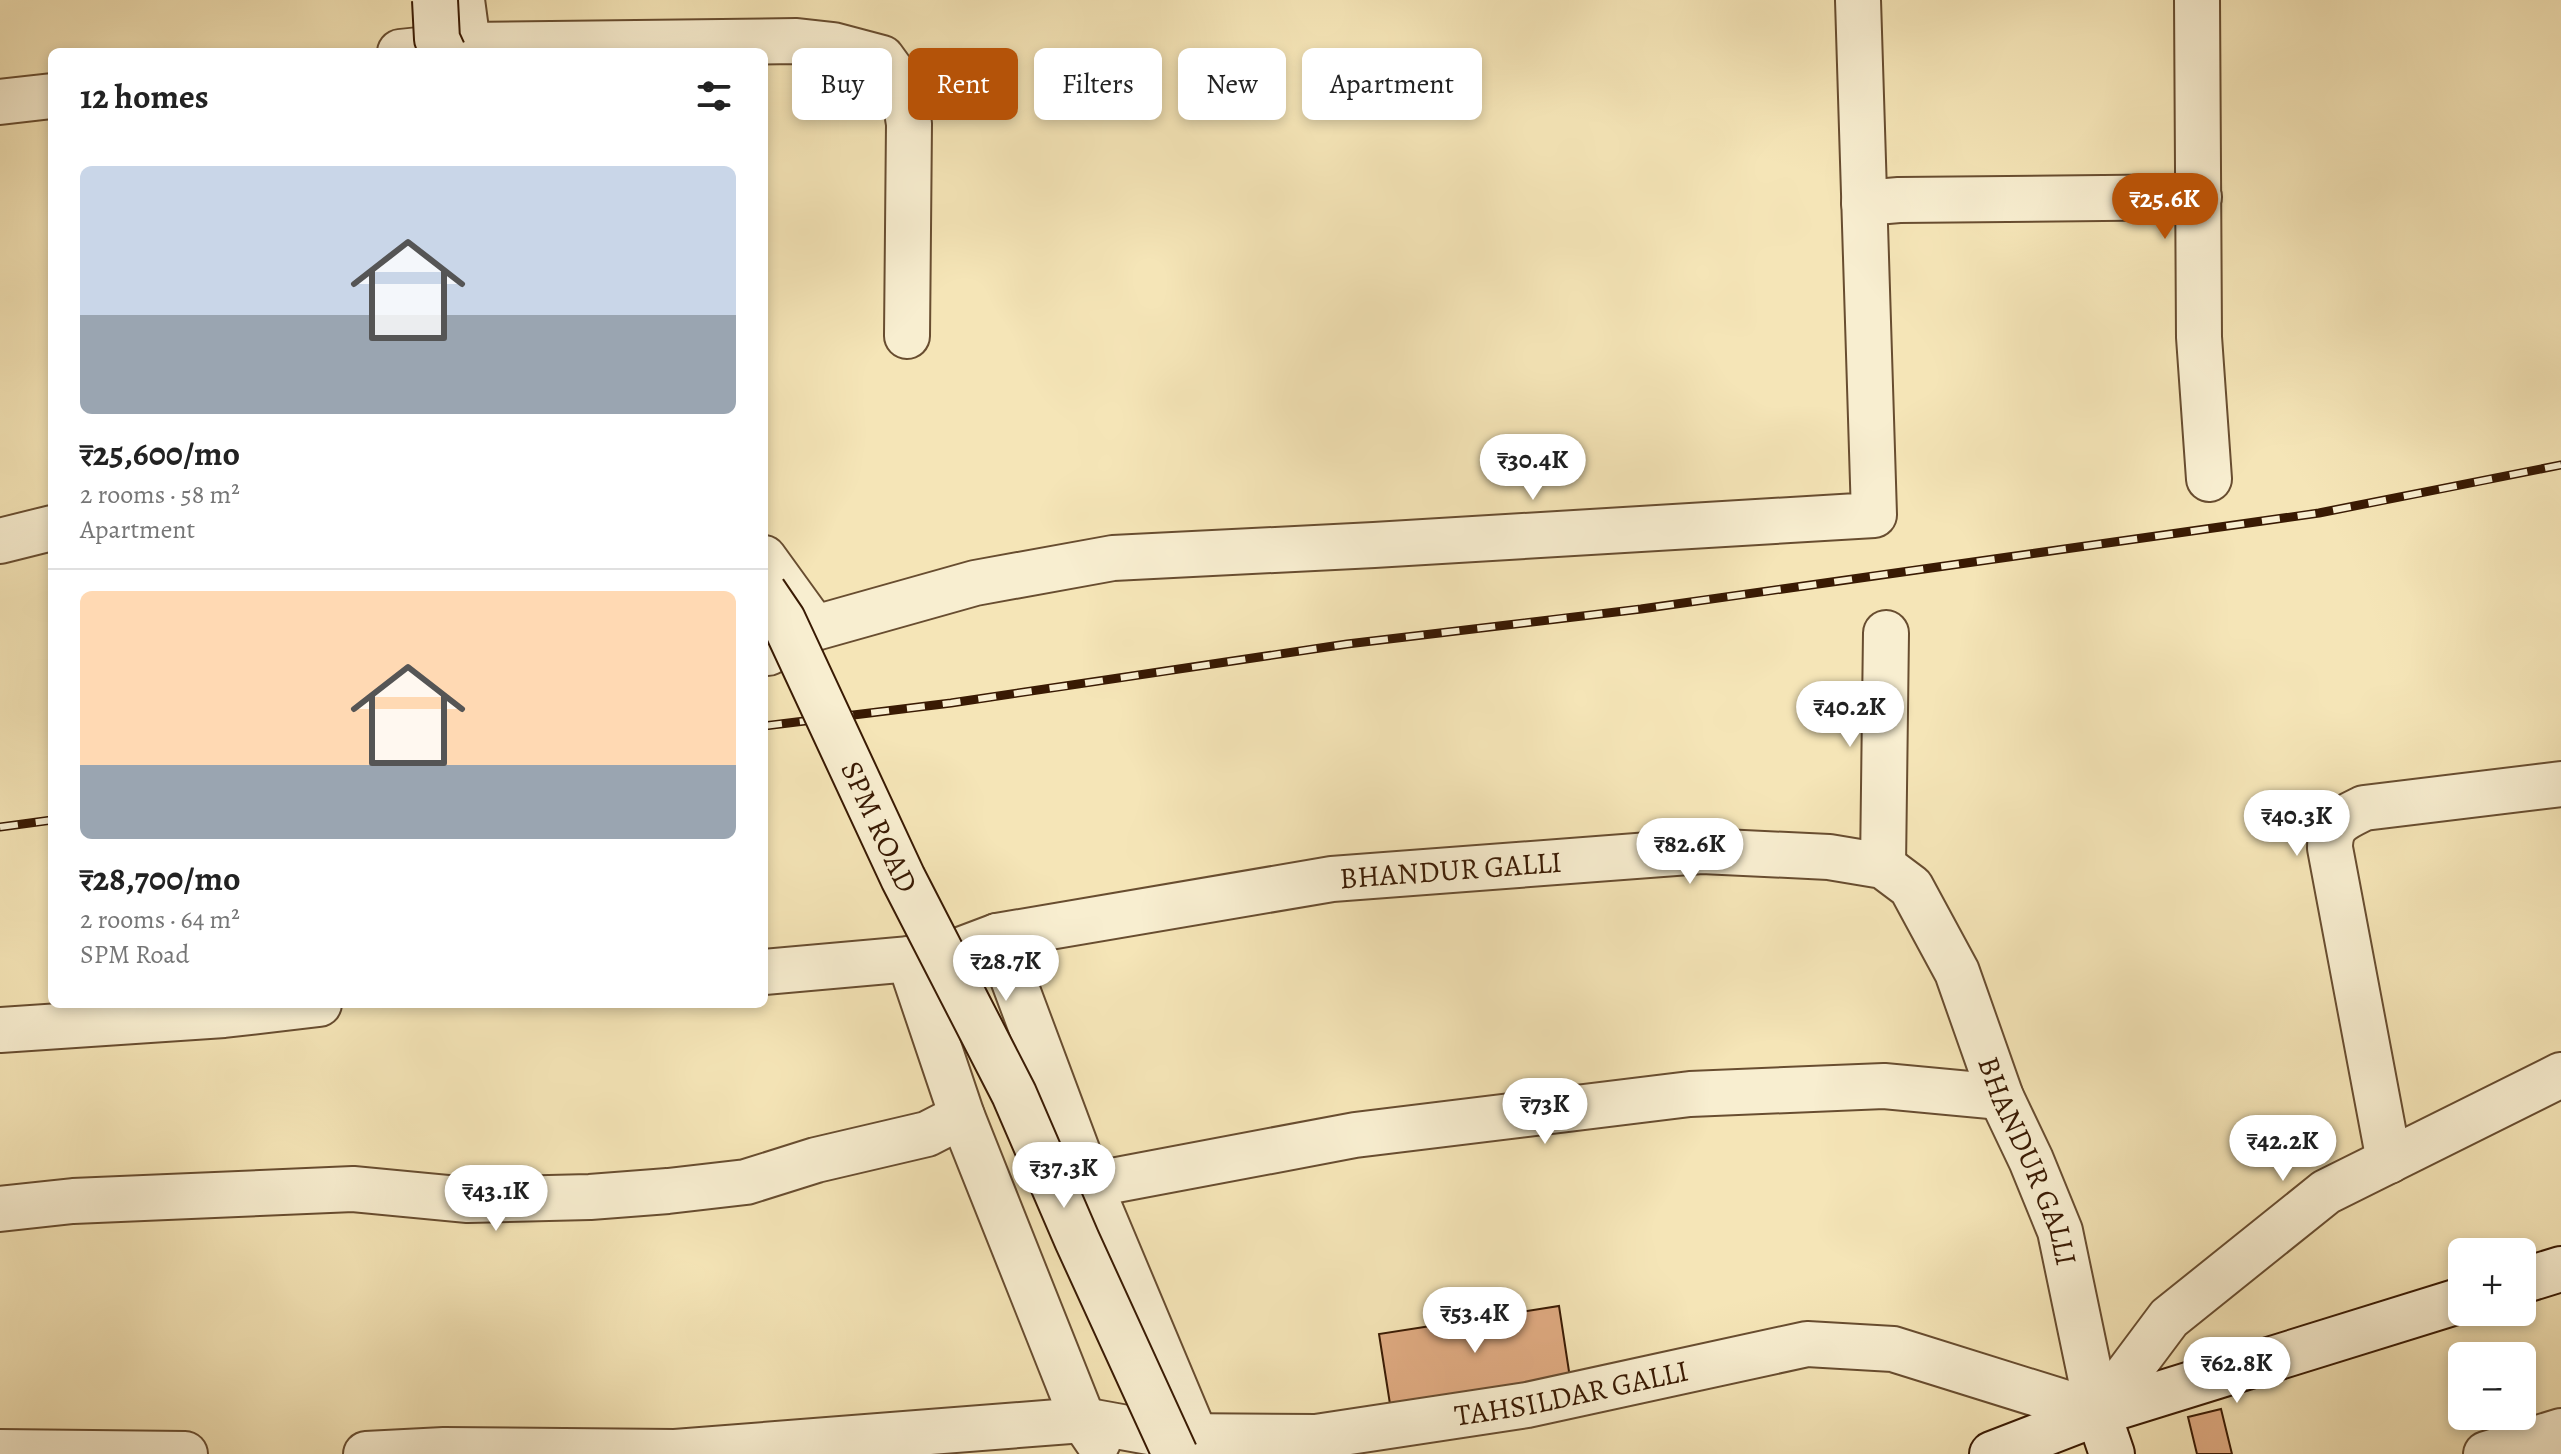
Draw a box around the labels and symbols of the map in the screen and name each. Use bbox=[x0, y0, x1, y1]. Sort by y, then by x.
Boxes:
pin: ₹25.6K bbox=[2100, 173, 2230, 241]
pin: ₹30.4K bbox=[1468, 434, 1598, 502]
pin: ₹40.2K bbox=[1785, 681, 1915, 749]
street label: SPM ROAD bbox=[831, 755, 927, 900]
pin: ₹40.3K bbox=[2232, 790, 2362, 858]
pin: ₹82.6K bbox=[1625, 818, 1755, 886]
street label: BHANDUR GALLI bbox=[1338, 842, 1563, 898]
pin: ₹28.7K bbox=[941, 935, 1071, 1003]
street label: BHANDUR GALLI bbox=[1968, 1051, 2087, 1269]
pin: ₹73K bbox=[1498, 1078, 1592, 1146]
pin: ₹42.2K bbox=[2218, 1115, 2348, 1183]
pin: ₹37.3K bbox=[999, 1142, 1129, 1210]
pin: ₹43.1K bbox=[431, 1165, 561, 1233]
pin: ₹53.4K bbox=[1410, 1287, 1540, 1355]
pin: ₹62.8K bbox=[2172, 1337, 2302, 1405]
street label: TAHSILDAR GALLI bbox=[1452, 1350, 1692, 1436]

